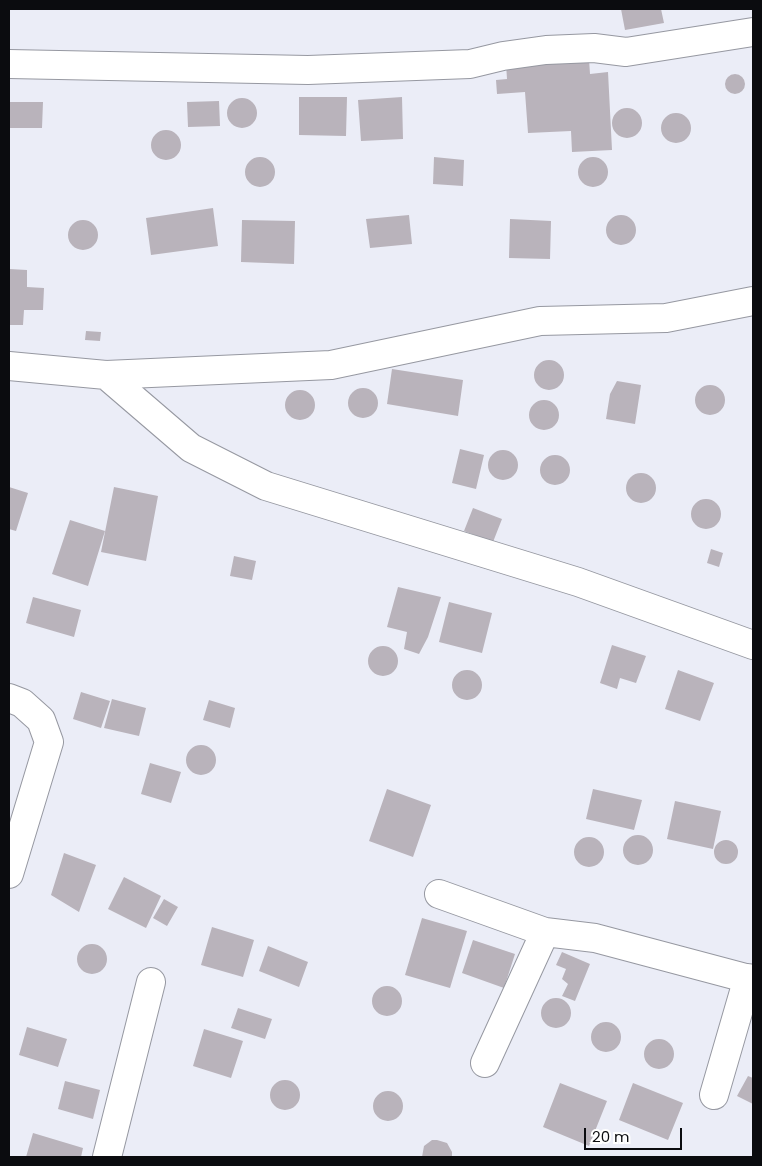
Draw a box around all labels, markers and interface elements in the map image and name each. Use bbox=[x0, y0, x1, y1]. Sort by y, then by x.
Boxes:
scale bar bbox=[587, 1118, 684, 1150]
text: 20 m bbox=[592, 1126, 630, 1147]

